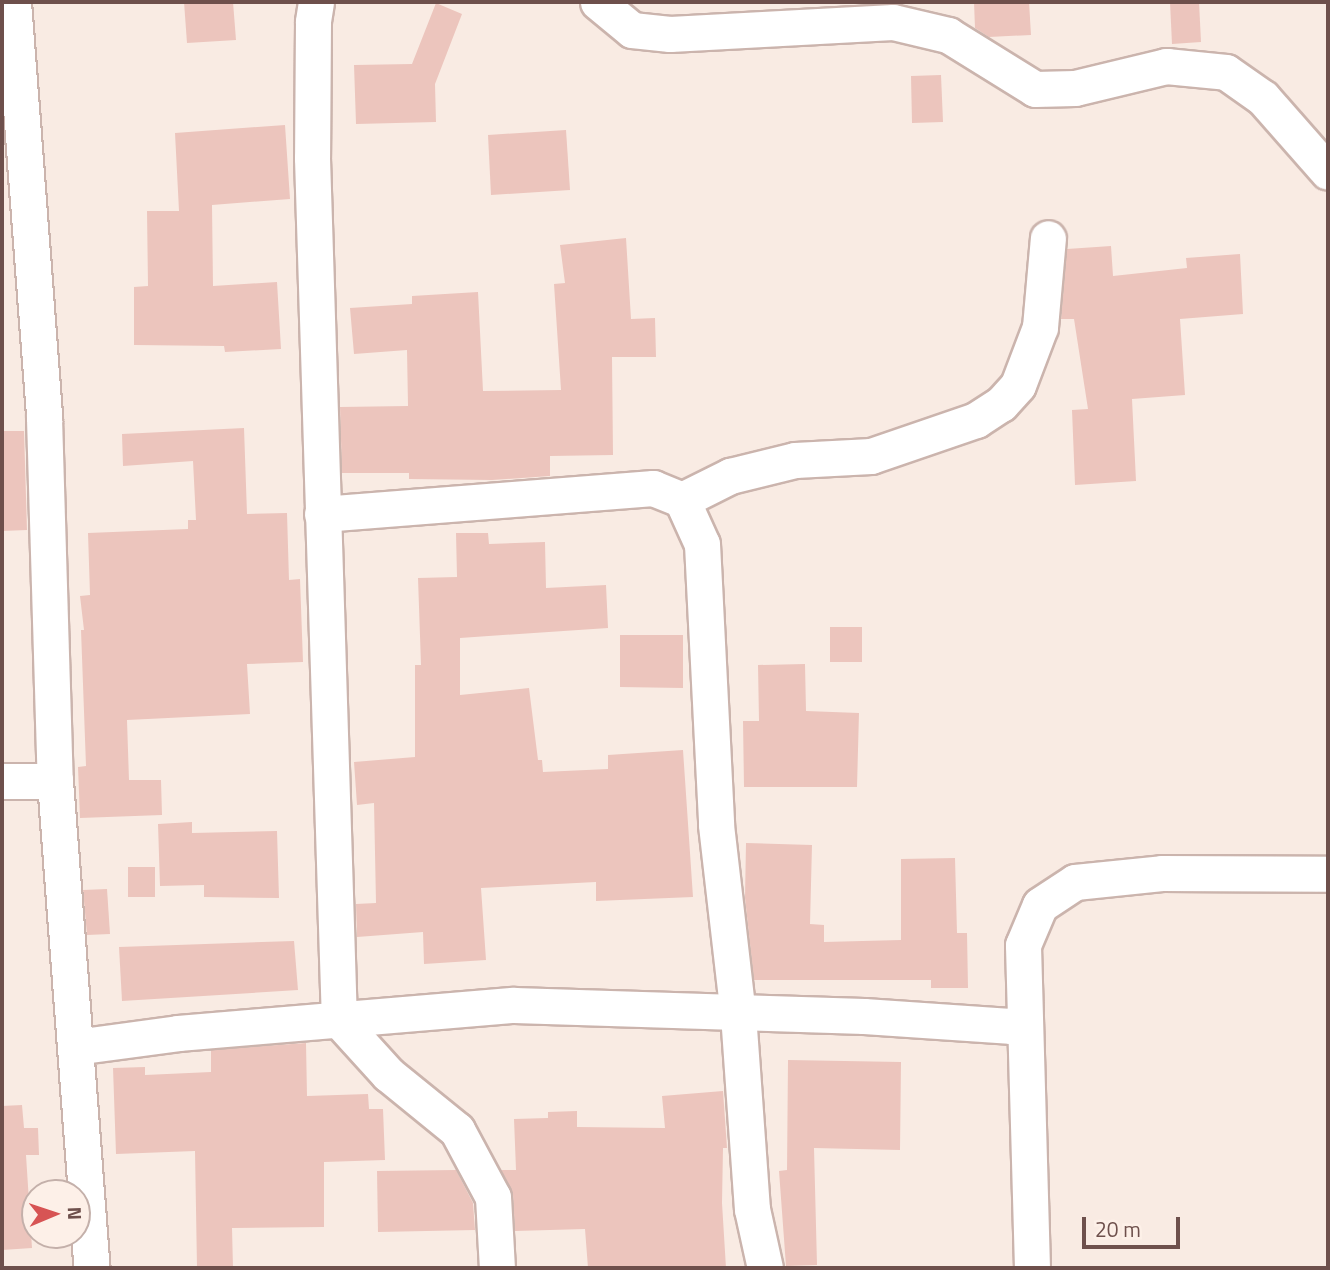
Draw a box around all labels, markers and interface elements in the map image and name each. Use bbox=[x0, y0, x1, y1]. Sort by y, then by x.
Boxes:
north arrow bbox=[21, 1179, 91, 1249]
scale bar bbox=[1085, 1204, 1183, 1248]
text: N bbox=[61, 1206, 90, 1220]
text: 20 m bbox=[1095, 1213, 1141, 1245]

